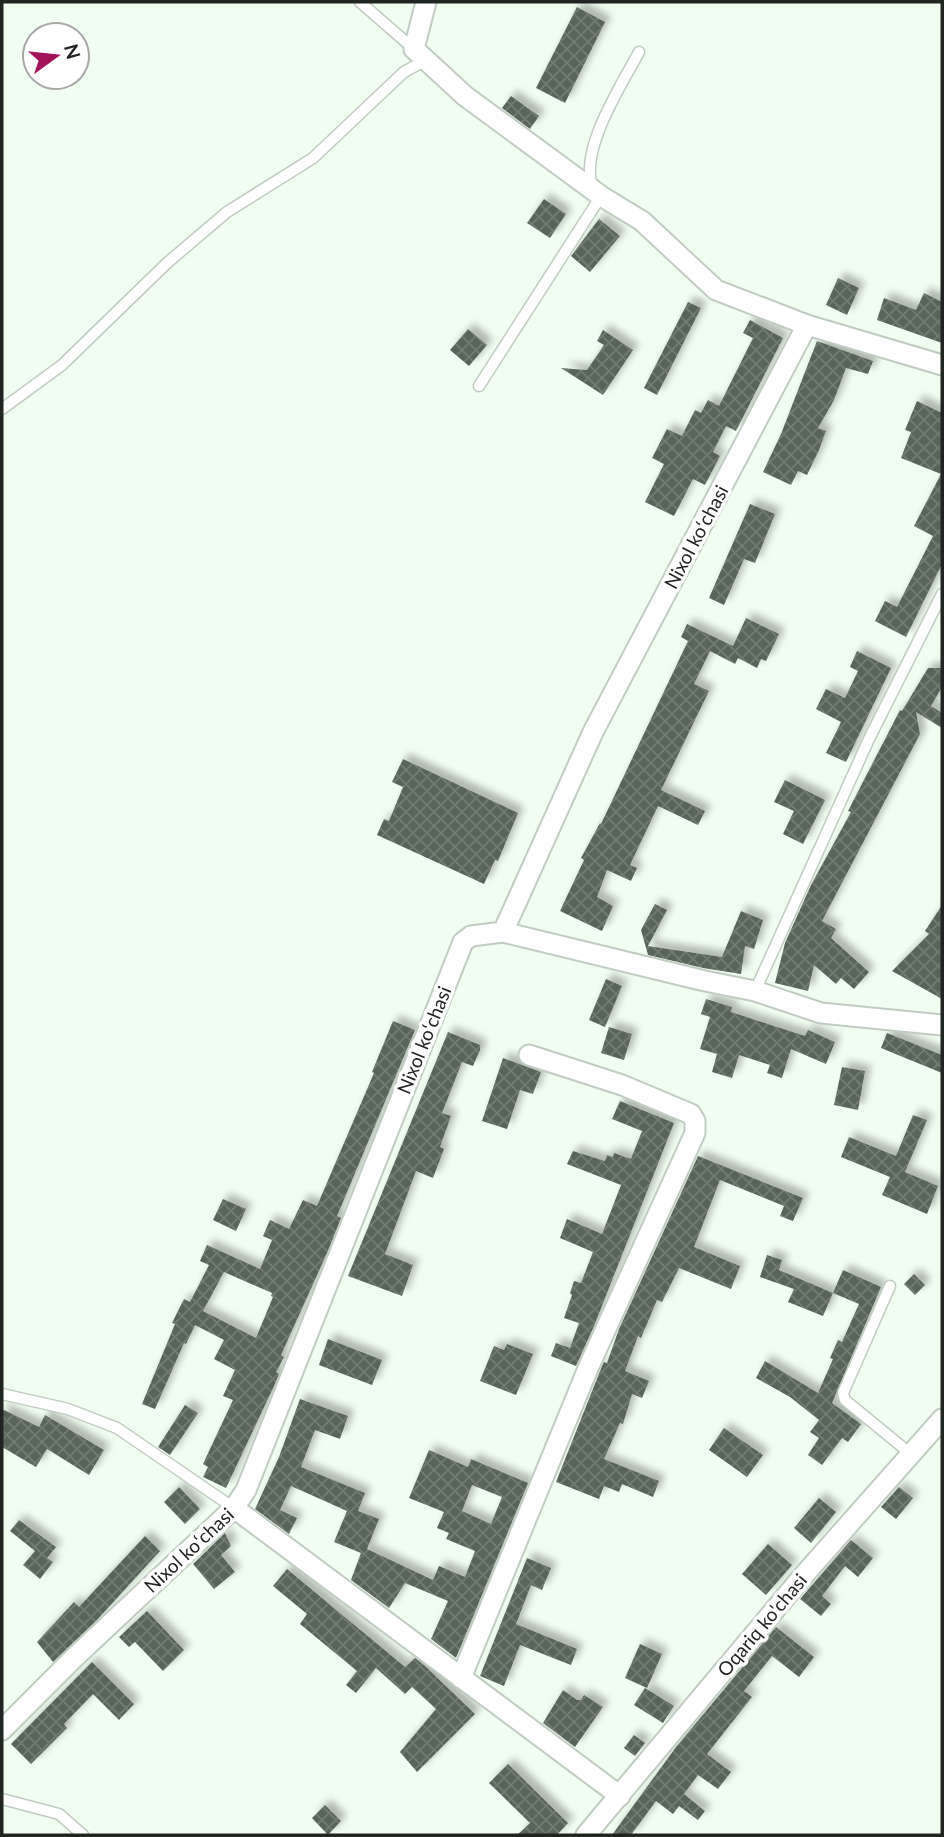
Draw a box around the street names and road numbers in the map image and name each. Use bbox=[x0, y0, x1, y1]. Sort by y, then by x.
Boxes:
street label: Nixol koʻchasi bbox=[659, 481, 732, 592]
street label: Nixol koʻchasi bbox=[392, 983, 456, 1097]
street label: Nixol koʻchasi bbox=[139, 1502, 238, 1597]
street label: Oqariq ko'chasi bbox=[712, 1569, 811, 1681]

